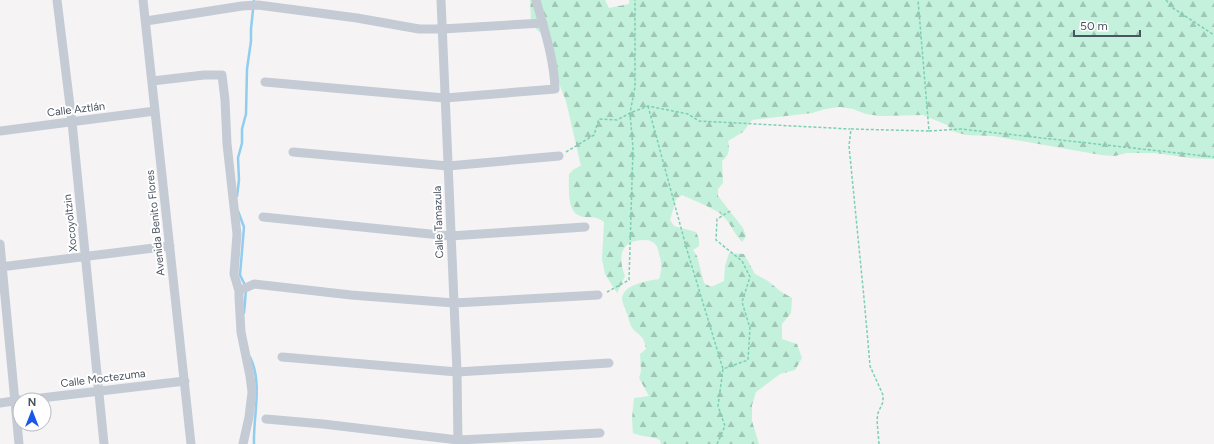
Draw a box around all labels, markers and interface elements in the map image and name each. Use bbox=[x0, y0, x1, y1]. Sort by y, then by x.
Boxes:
scale bar bbox=[1074, 12, 1140, 38]
text: 50 m bbox=[1080, 19, 1108, 33]
street label: Calle Aztlán bbox=[46, 99, 106, 119]
street label: Avenida Benito Flores bbox=[143, 169, 168, 277]
street label: Calle Tamazula bbox=[431, 185, 446, 259]
street label: Xocoyoltzin bbox=[61, 194, 80, 252]
street label: Calle Moctezuma bbox=[60, 367, 146, 390]
north arrow bbox=[12, 392, 52, 432]
text: N bbox=[28, 396, 36, 409]

